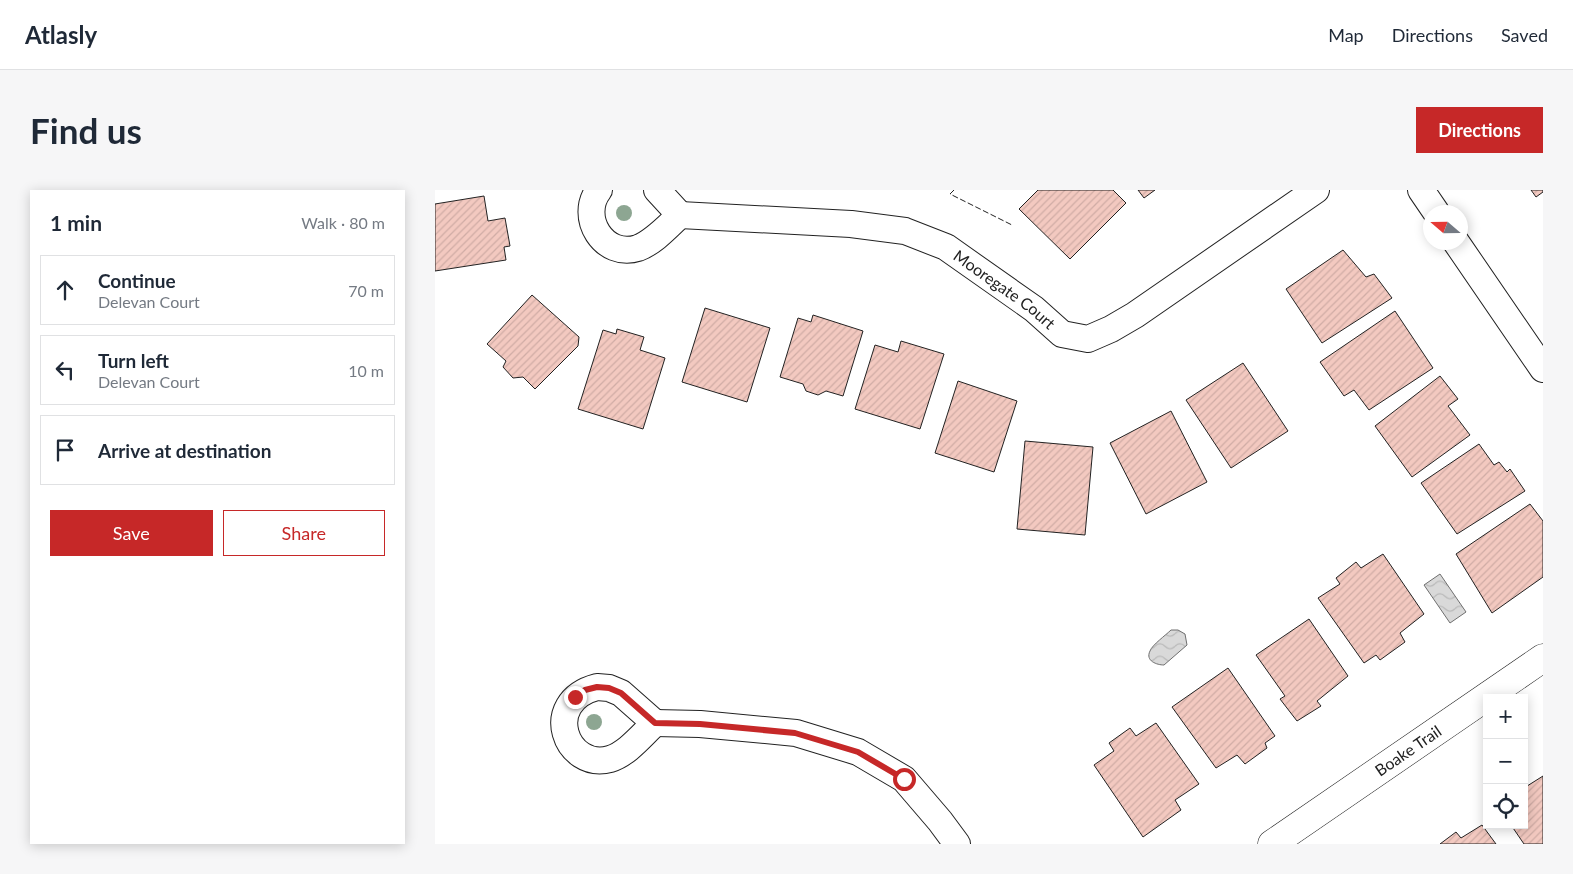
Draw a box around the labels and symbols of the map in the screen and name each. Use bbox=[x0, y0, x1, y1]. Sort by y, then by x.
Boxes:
north arrow bbox=[1423, 205, 1468, 250]
street label: Mooregate Court bbox=[950, 246, 1060, 333]
route end bbox=[564, 686, 587, 709]
street label: Boake Trail bbox=[1371, 721, 1444, 780]
route start bbox=[893, 768, 916, 791]

